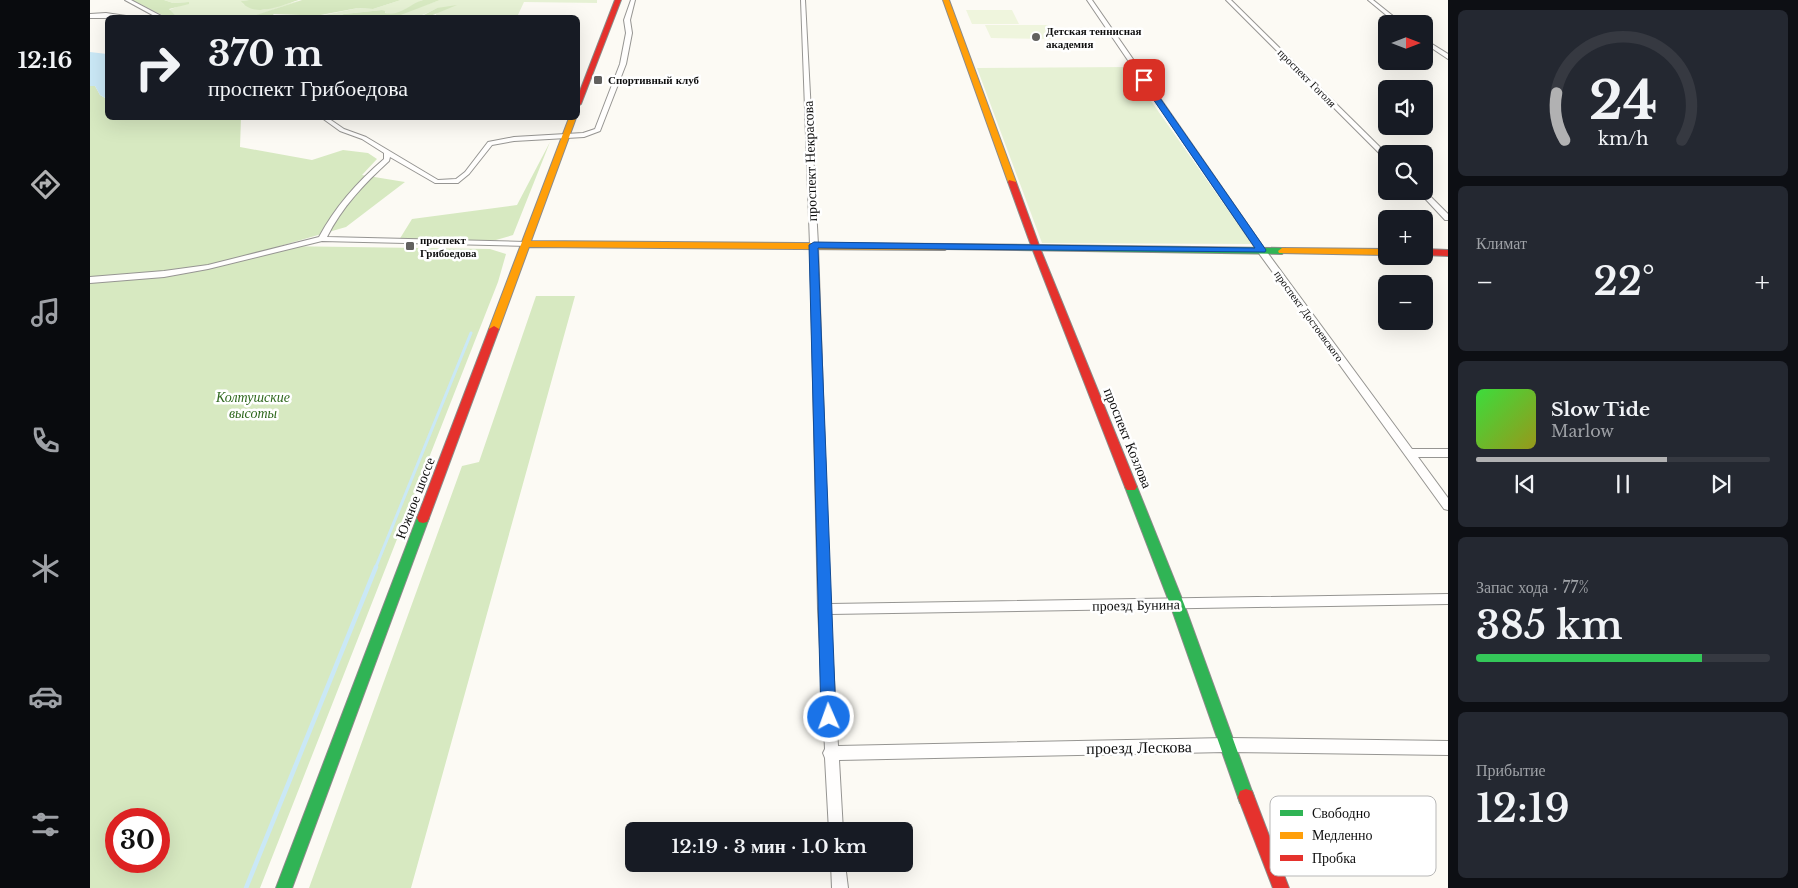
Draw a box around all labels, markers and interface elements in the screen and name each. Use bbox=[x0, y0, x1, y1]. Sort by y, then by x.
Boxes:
north arrow bbox=[1378, 15, 1432, 70]
map controls bbox=[1378, 15, 1433, 330]
place label: Детская теннисная академия bbox=[1046, 24, 1142, 51]
marker: Детская теннисная академия bbox=[1030, 31, 1042, 43]
text: 370 m bbox=[208, 32, 323, 75]
icon: right bbox=[125, 35, 190, 100]
street label: проспект Гоголя bbox=[1275, 46, 1339, 110]
text: 12:16 bbox=[18, 47, 72, 74]
pin bbox=[1123, 59, 1165, 101]
icon: arrive bbox=[1130, 66, 1158, 94]
text: 24 bbox=[1589, 69, 1657, 133]
place label: Спортивный клуб bbox=[608, 73, 699, 87]
marker: Спортивный клуб bbox=[592, 74, 604, 86]
text: проспект Грибоедова bbox=[208, 75, 408, 102]
button: sound bbox=[1378, 80, 1433, 135]
street label: проспект Некрасова bbox=[799, 100, 821, 222]
text: km/h bbox=[1598, 128, 1648, 150]
button: search bbox=[1378, 145, 1433, 200]
icon: directions bbox=[28, 167, 63, 202]
button: + bbox=[1378, 210, 1433, 265]
place label: проспект Грибоедова bbox=[420, 233, 477, 260]
text: Климат bbox=[1476, 233, 1527, 253]
marker: проспект Грибоедова bbox=[404, 240, 416, 252]
text: 22° bbox=[1593, 258, 1655, 305]
text: − bbox=[1476, 265, 1494, 300]
text: + bbox=[1755, 265, 1770, 300]
street label: проспект Достоевского bbox=[1271, 268, 1347, 365]
button: − bbox=[1378, 275, 1433, 330]
icon: music bbox=[28, 295, 63, 330]
street label: проспект Козлова bbox=[1100, 385, 1157, 491]
park label: Колтушские высоты bbox=[215, 388, 290, 422]
text: Slow Tide bbox=[1551, 398, 1650, 421]
text: Marlow bbox=[1551, 421, 1614, 441]
icon: phone bbox=[28, 423, 63, 458]
street label: Южное шоссе bbox=[391, 455, 439, 541]
icon: previous bbox=[1511, 470, 1539, 498]
icon: pause bbox=[1609, 470, 1637, 498]
icon: next bbox=[1707, 470, 1735, 498]
icon: climate bbox=[28, 551, 63, 586]
text: Запас хода · 77% bbox=[1476, 577, 1589, 597]
street label: проезд Бунина bbox=[1092, 595, 1181, 615]
text: 385 km bbox=[1476, 602, 1623, 649]
icon: car bbox=[28, 679, 63, 714]
position arrow bbox=[802, 690, 854, 742]
street label: проезд Лескова bbox=[1086, 736, 1192, 758]
text: Прибытие bbox=[1476, 760, 1546, 780]
text: 12:19 bbox=[1476, 785, 1570, 832]
legend bbox=[1270, 796, 1436, 876]
text: Свободно bbox=[1312, 804, 1370, 822]
icon: filters bbox=[28, 807, 63, 842]
speed limit sign: 30 bbox=[105, 808, 170, 873]
text: Медленно bbox=[1312, 826, 1373, 844]
text: 12:19 · 3 мин · 1.0 km bbox=[671, 835, 867, 858]
text: Пробка bbox=[1312, 849, 1357, 867]

